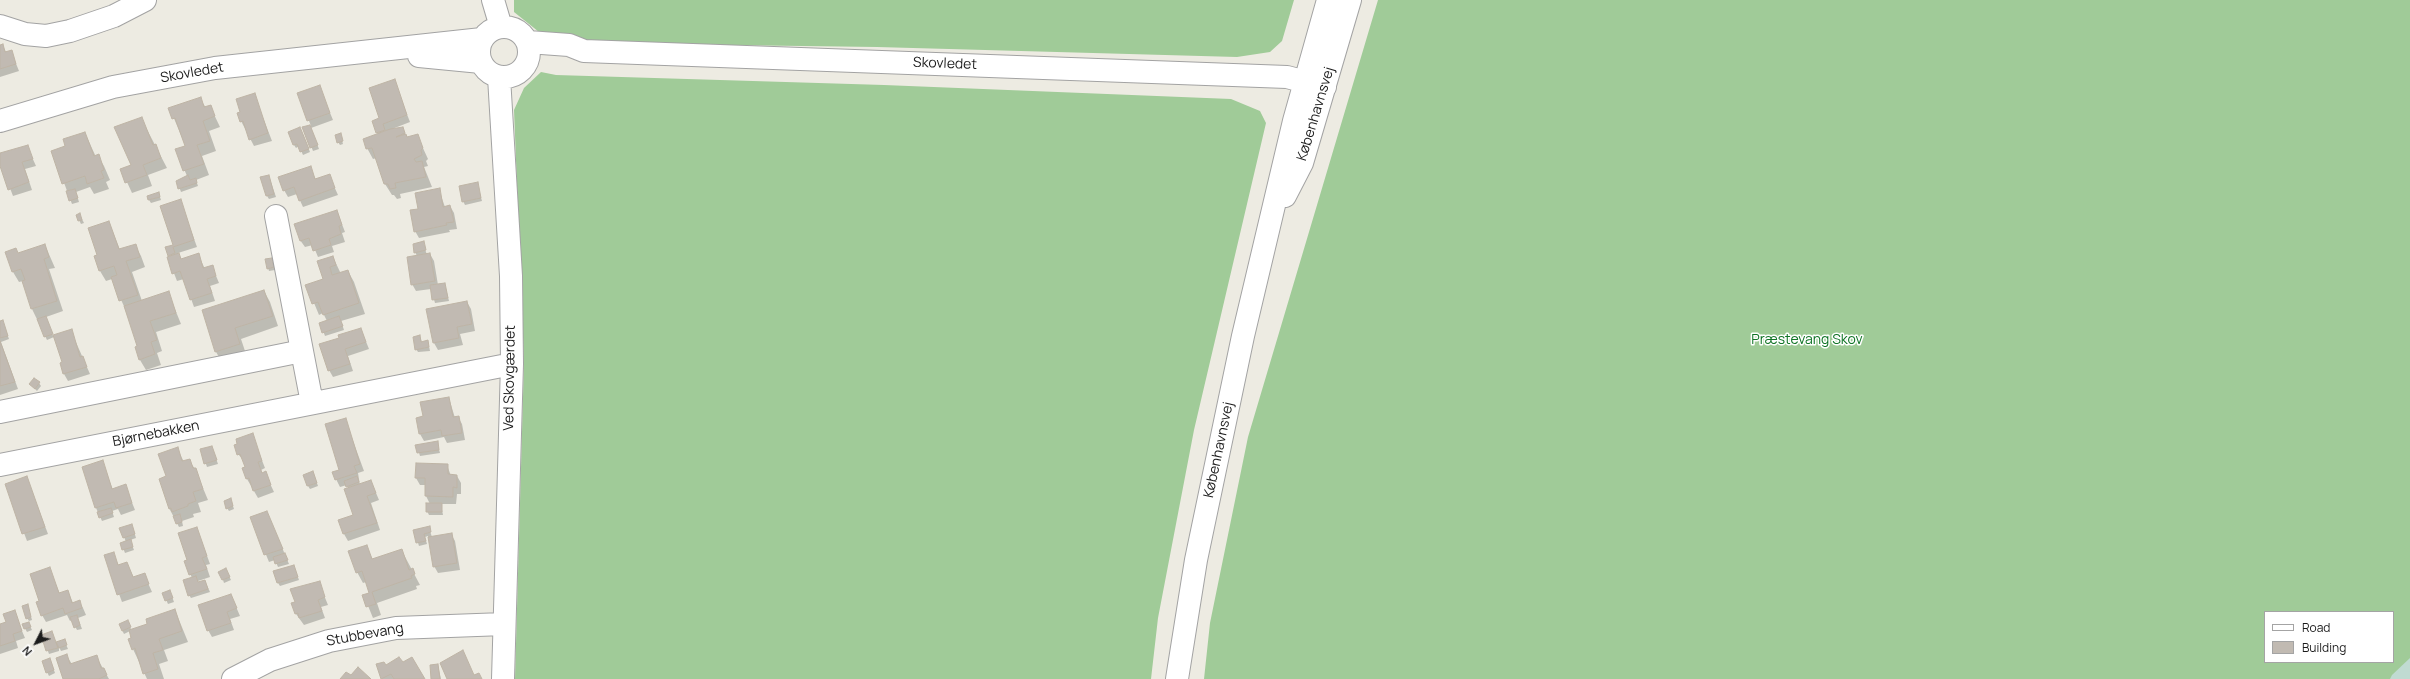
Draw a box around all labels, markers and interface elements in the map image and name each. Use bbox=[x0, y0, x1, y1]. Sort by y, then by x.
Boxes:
street label: Skovledet bbox=[913, 54, 977, 74]
street label: Skovledet bbox=[159, 59, 225, 87]
street label: Københavnsvej bbox=[1294, 65, 1338, 163]
street label: Ved Skovgærdet bbox=[501, 325, 519, 431]
park label: Præstevang Skov bbox=[1751, 332, 1863, 348]
street label: Københavnsvej bbox=[1201, 401, 1237, 499]
street label: Bjørnebakken bbox=[111, 417, 201, 451]
legend bbox=[2264, 611, 2394, 663]
text: Road bbox=[2302, 619, 2330, 636]
street label: Stubbevang bbox=[325, 620, 405, 650]
north arrow bbox=[16, 623, 56, 663]
text: Building bbox=[2302, 639, 2346, 656]
text: N bbox=[18, 643, 35, 659]

